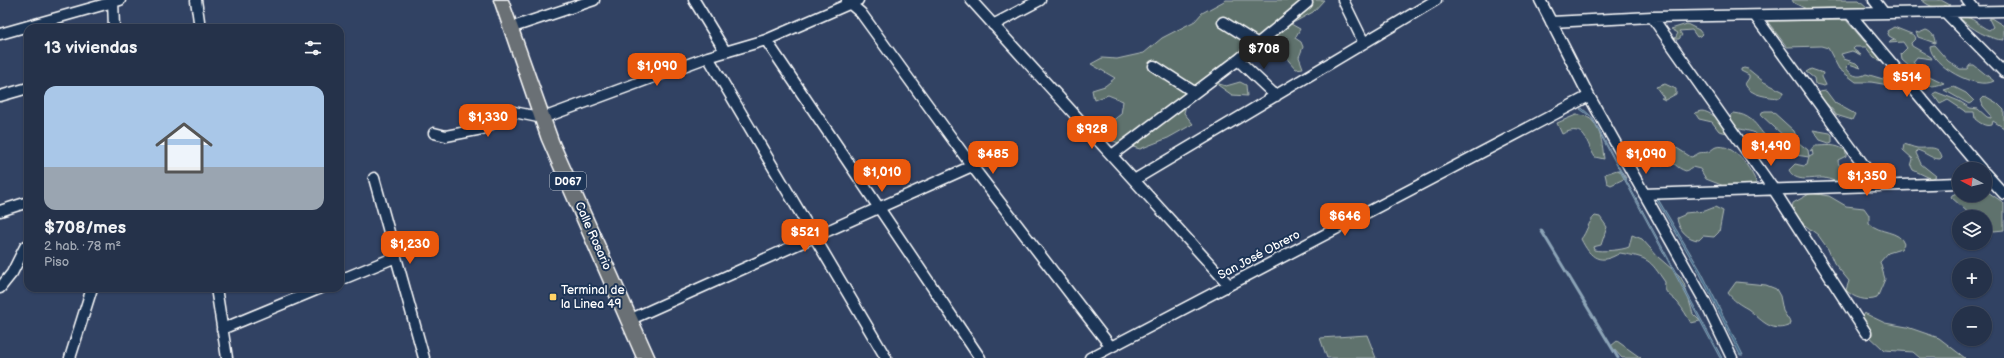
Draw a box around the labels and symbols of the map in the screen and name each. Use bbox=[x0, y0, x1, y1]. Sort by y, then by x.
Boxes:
pin: $708 bbox=[1240, 36, 1288, 70]
pin: $1,090 bbox=[624, 53, 690, 87]
pin: $514 bbox=[1883, 64, 1931, 98]
pin: $1,330 bbox=[455, 104, 521, 138]
pin: $928 bbox=[1068, 116, 1116, 150]
pin: $1,490 bbox=[1738, 133, 1804, 167]
pin: $485 bbox=[969, 141, 1017, 175]
pin: $1,090 bbox=[1613, 141, 1679, 175]
pin: $1,010 bbox=[849, 159, 915, 193]
north arrow bbox=[1952, 162, 1992, 202]
pin: $1,350 bbox=[1834, 163, 1900, 197]
road number: D067 bbox=[550, 172, 586, 190]
street label: Calle Rosario bbox=[571, 200, 615, 273]
pin: $646 bbox=[1321, 203, 1369, 237]
pin: $521 bbox=[781, 219, 829, 253]
street label: San José Obrero bbox=[1215, 227, 1303, 283]
pin: $1,230 bbox=[377, 231, 443, 265]
place label: Terminal de la Linea 49 bbox=[561, 283, 625, 312]
marker: Terminal de la Linea 49 bbox=[548, 292, 558, 302]

